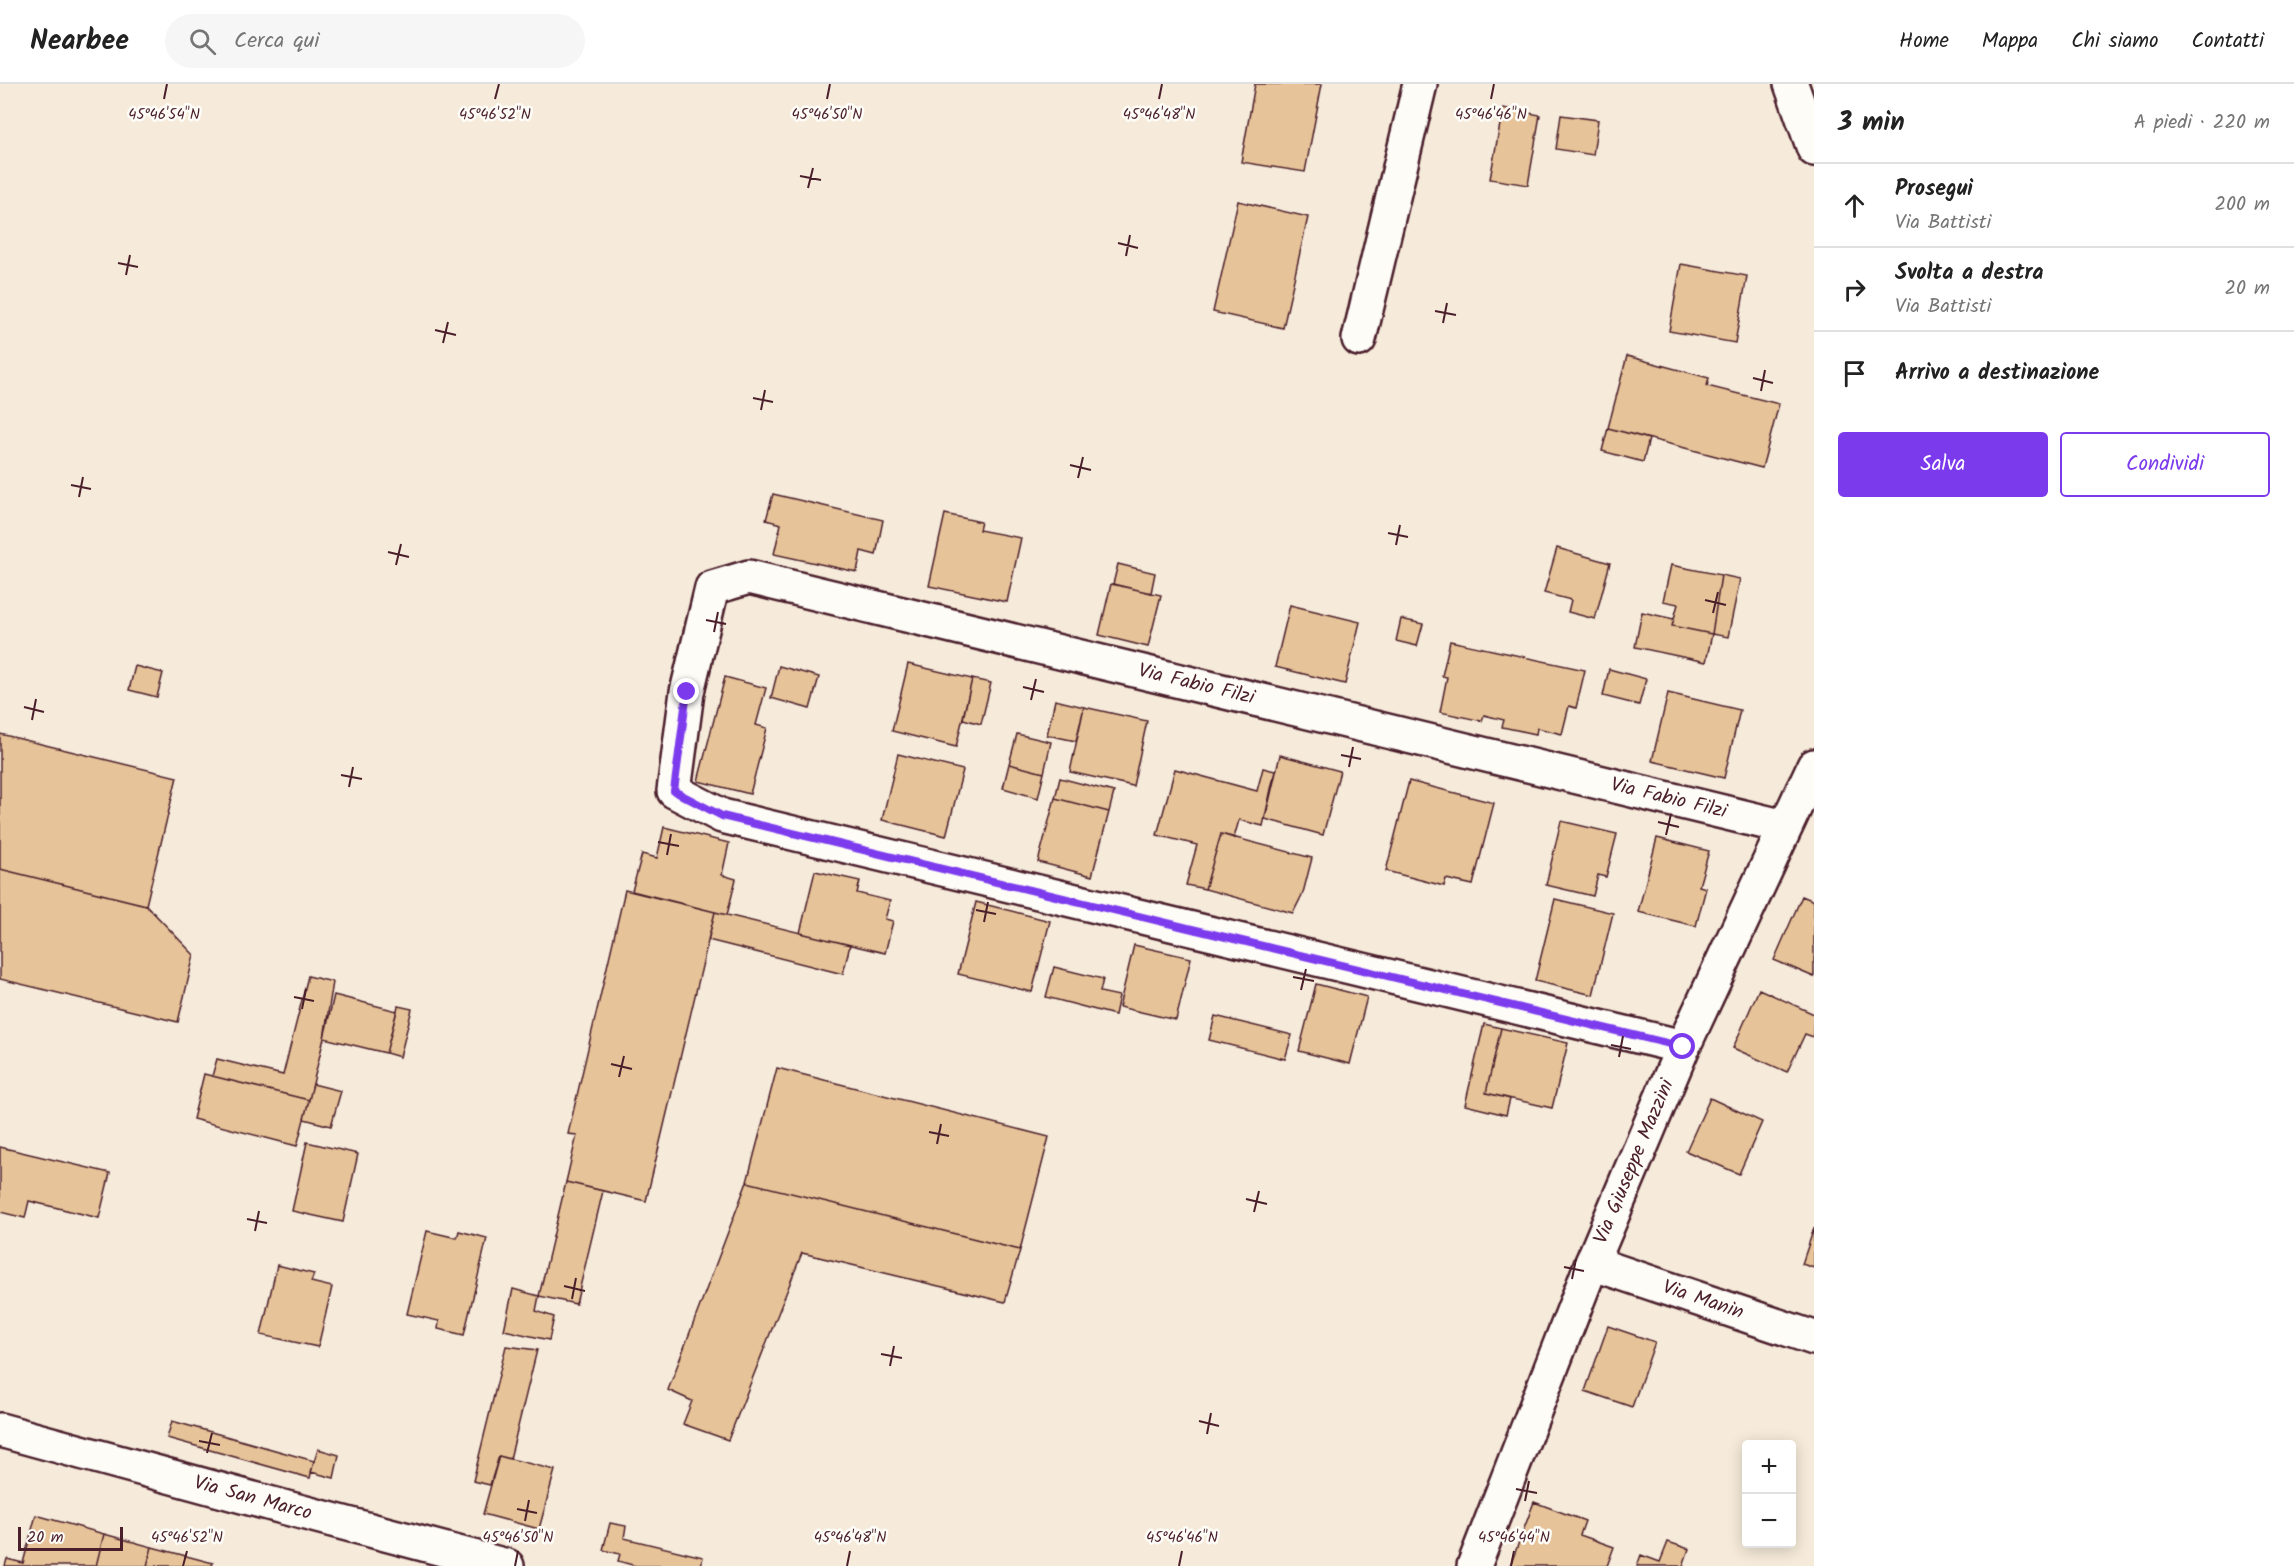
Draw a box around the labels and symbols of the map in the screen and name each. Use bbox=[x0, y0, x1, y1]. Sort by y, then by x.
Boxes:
text: 45°46'54"N bbox=[128, 103, 200, 127]
text: 45°46'52"N bbox=[459, 103, 531, 127]
text: 45°46'50"N bbox=[792, 103, 862, 127]
text: 45°46'48"N bbox=[1123, 103, 1195, 127]
text: 45°46'46"N bbox=[1455, 103, 1527, 127]
street label: Via Fabio Filzi bbox=[1135, 655, 1259, 715]
route end bbox=[673, 678, 699, 704]
street label: Via Fabio Filzi bbox=[1607, 769, 1731, 829]
route start bbox=[1669, 1033, 1695, 1059]
street label: Via Giuseppe Mazzini bbox=[1586, 1073, 1684, 1249]
street label: Via Manin bbox=[1658, 1272, 1748, 1329]
street label: Via San Marco bbox=[190, 1467, 315, 1530]
scale bar bbox=[18, 1524, 123, 1552]
text: 45°46'52"N bbox=[151, 1526, 223, 1550]
text: 45°46'50"N bbox=[483, 1526, 553, 1550]
text: 45°46'48"N bbox=[814, 1526, 886, 1550]
text: 45°46'46"N bbox=[1146, 1526, 1218, 1550]
text: 45°46'44"N bbox=[1478, 1526, 1550, 1550]

